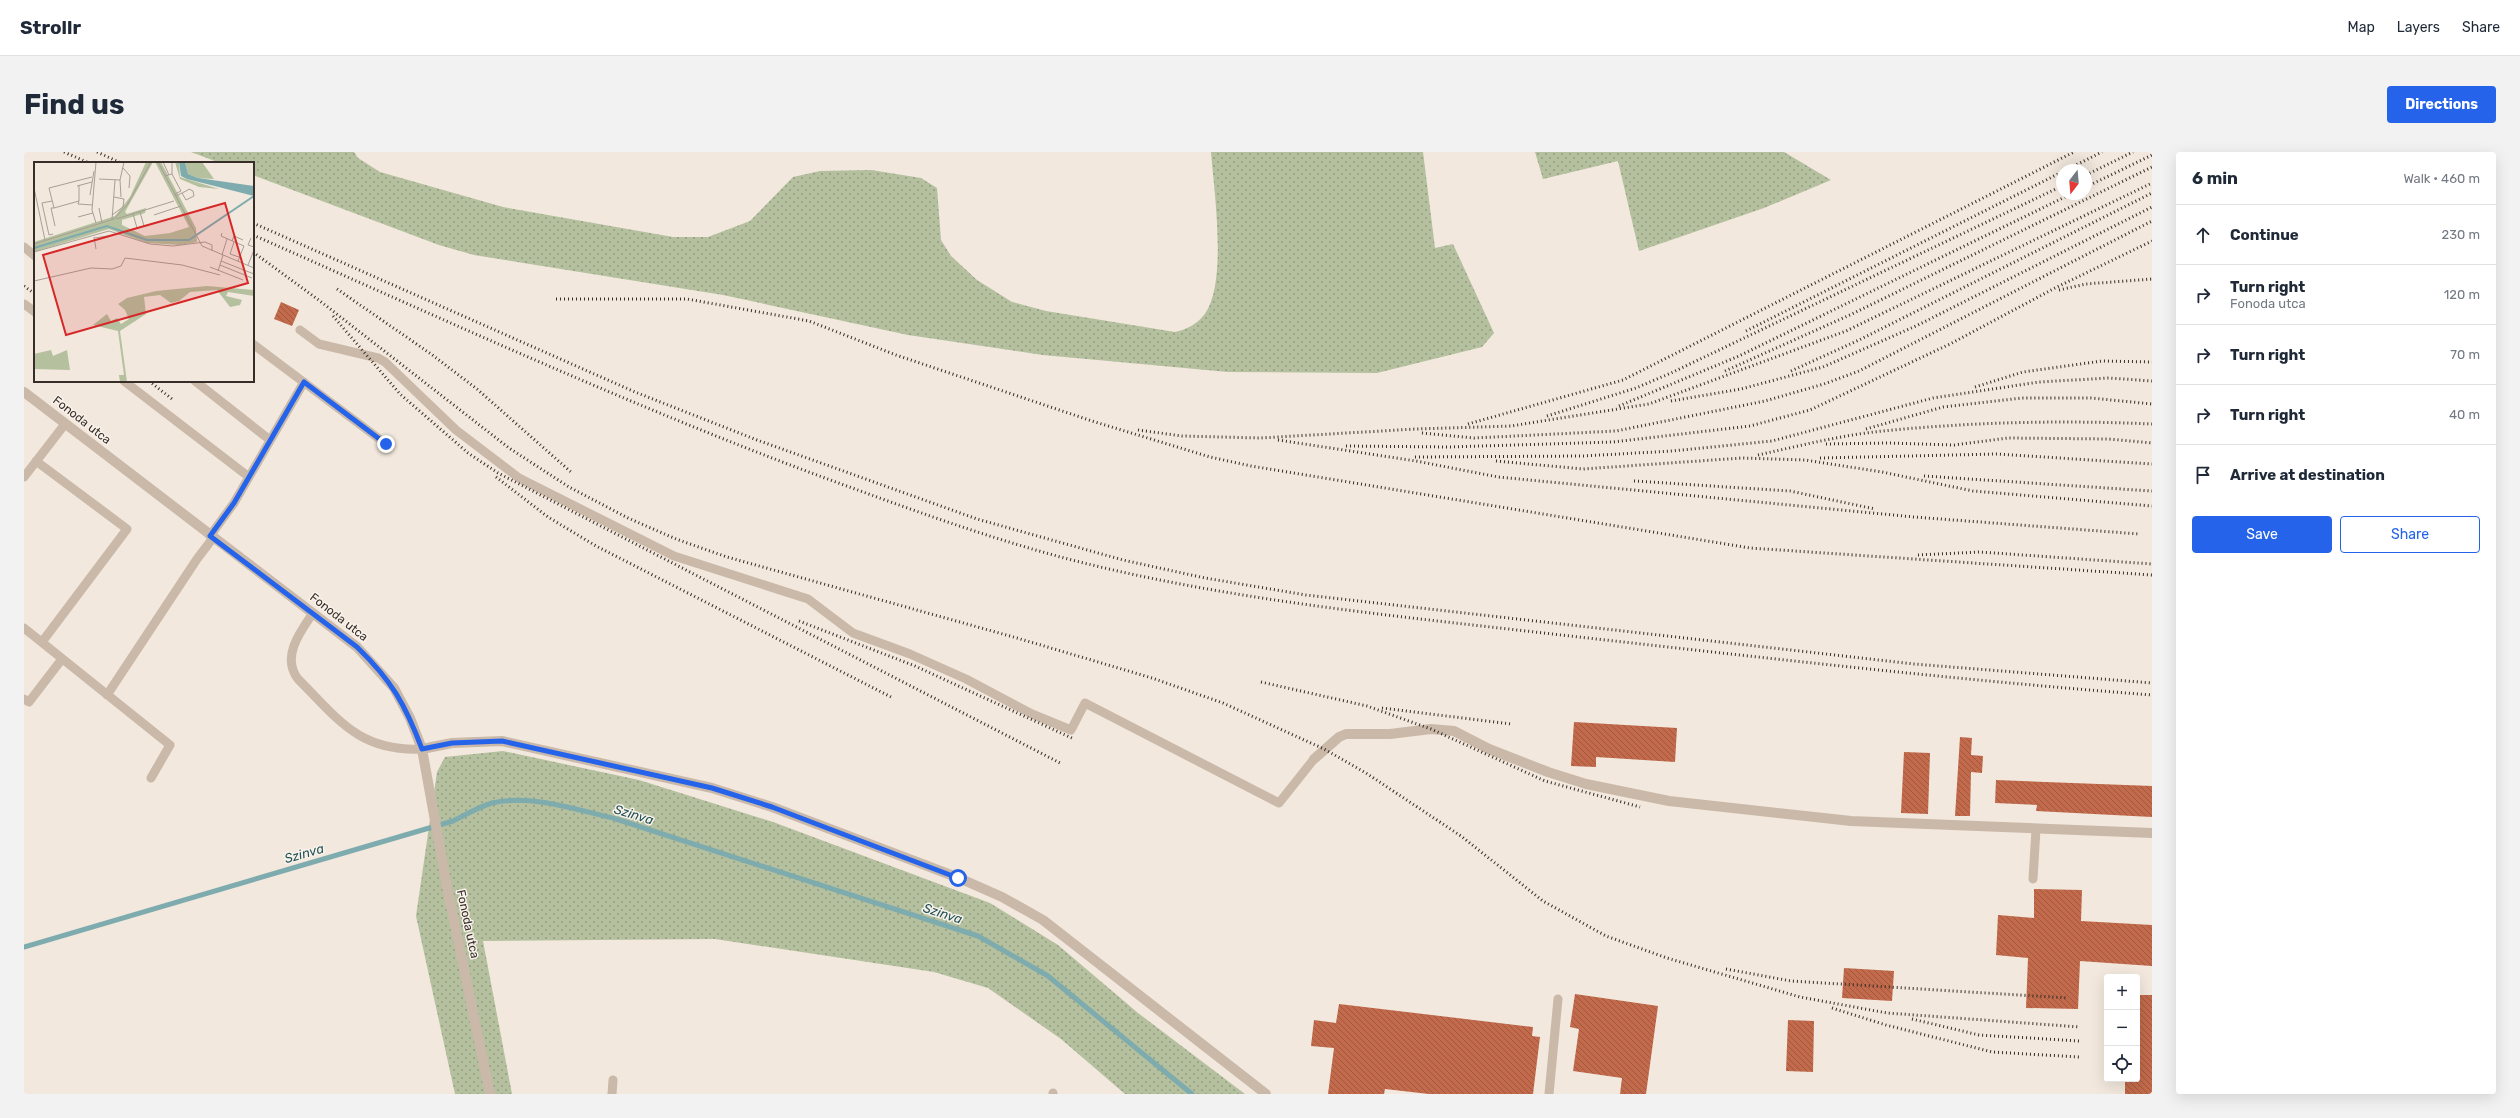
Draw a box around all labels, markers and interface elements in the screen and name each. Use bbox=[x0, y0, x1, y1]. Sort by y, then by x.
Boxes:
text: Strollr bbox=[20, 16, 81, 39]
text: Map bbox=[2348, 19, 2375, 36]
text: Layers bbox=[2397, 19, 2440, 36]
text: Share bbox=[2462, 19, 2500, 36]
button: Directions bbox=[2387, 86, 2496, 123]
text: Find us bbox=[24, 88, 124, 121]
inset map bbox=[34, 162, 254, 382]
north arrow bbox=[2056, 164, 2092, 200]
text: 6 min bbox=[2192, 168, 2238, 188]
text: Walk · 460 m bbox=[2403, 171, 2480, 186]
icon: ahead bbox=[2192, 224, 2214, 246]
text: Continue bbox=[2230, 226, 2299, 244]
text: 230 m bbox=[2442, 227, 2480, 242]
text: Turn right bbox=[2230, 278, 2305, 296]
icon: right bbox=[2192, 284, 2214, 306]
text: 120 m bbox=[2444, 287, 2480, 302]
text: Fonoda utca bbox=[2230, 296, 2306, 311]
icon: right bbox=[2192, 344, 2214, 366]
text: Turn right bbox=[2230, 346, 2305, 364]
text: 70 m bbox=[2450, 347, 2480, 362]
street label: Fonoda utca bbox=[50, 393, 114, 447]
icon: right bbox=[2192, 404, 2214, 426]
text: Turn right bbox=[2230, 406, 2305, 424]
text: 40 m bbox=[2449, 407, 2480, 422]
route end bbox=[377, 435, 395, 453]
icon: arrive bbox=[2192, 464, 2214, 486]
text: Arrive at destination bbox=[2230, 466, 2385, 484]
button: Save bbox=[2192, 516, 2332, 553]
button: Share bbox=[2340, 516, 2480, 553]
street label: Fonoda utca bbox=[307, 590, 371, 644]
water label: Szinva bbox=[612, 801, 656, 828]
water label: Szinva bbox=[283, 841, 326, 866]
route start bbox=[949, 869, 967, 887]
street label: Fonoda utca bbox=[454, 888, 482, 960]
water label: Szinva bbox=[921, 900, 965, 927]
map controls bbox=[2104, 974, 2140, 1082]
button: + bbox=[2104, 974, 2140, 1010]
button: − bbox=[2104, 1010, 2140, 1046]
button: locate bbox=[2104, 1046, 2140, 1082]

